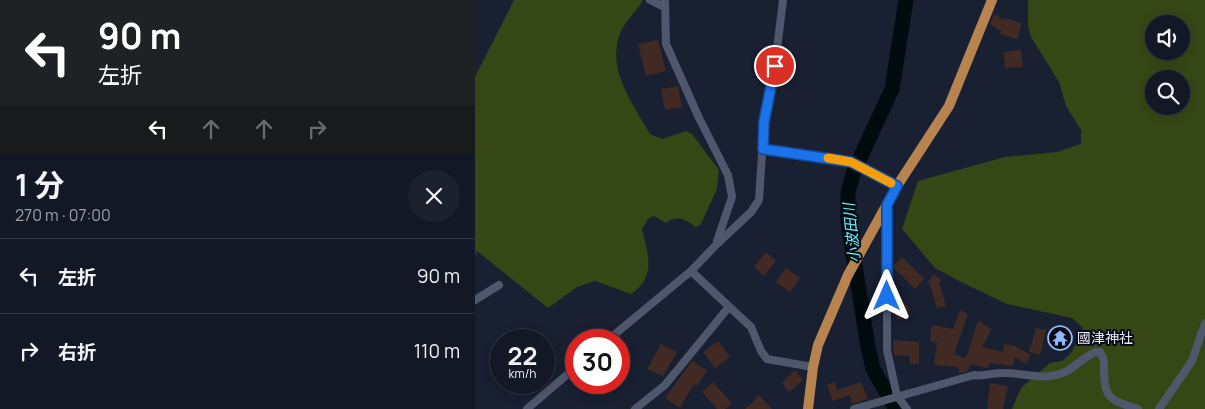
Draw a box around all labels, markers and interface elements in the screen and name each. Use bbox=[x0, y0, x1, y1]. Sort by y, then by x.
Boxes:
text: 90 m bbox=[98, 12, 181, 60]
map controls bbox=[1145, 15, 1190, 115]
button: sound bbox=[1145, 15, 1190, 60]
icon: left bbox=[15, 20, 80, 85]
pin bbox=[754, 45, 796, 87]
icon: arrive bbox=[761, 52, 789, 80]
text: 左折 bbox=[98, 60, 142, 90]
button: search bbox=[1145, 70, 1190, 115]
icon: left bbox=[144, 115, 172, 143]
icon: ahead bbox=[197, 115, 225, 143]
icon: ahead bbox=[250, 115, 278, 143]
icon: right bbox=[303, 115, 331, 143]
text: 1 分 bbox=[15, 164, 64, 205]
button: close bbox=[408, 170, 460, 222]
water label: 小波田川 bbox=[838, 200, 865, 264]
text: 270 m · 07:00 bbox=[15, 204, 111, 226]
icon: left bbox=[15, 262, 43, 290]
text: 90 m bbox=[417, 263, 460, 289]
text: 左折 bbox=[58, 264, 96, 290]
position arrow bbox=[860, 269, 912, 321]
temple icon: 國津神社 bbox=[1047, 325, 1073, 351]
place label: 國津神社 bbox=[1077, 328, 1133, 347]
speed limit sign: 30 bbox=[565, 329, 630, 394]
icon: right bbox=[15, 337, 43, 365]
text: 110 m bbox=[414, 338, 460, 364]
text: 22 bbox=[508, 338, 537, 373]
text: 右折 bbox=[58, 339, 96, 365]
text: km/h bbox=[509, 365, 536, 382]

